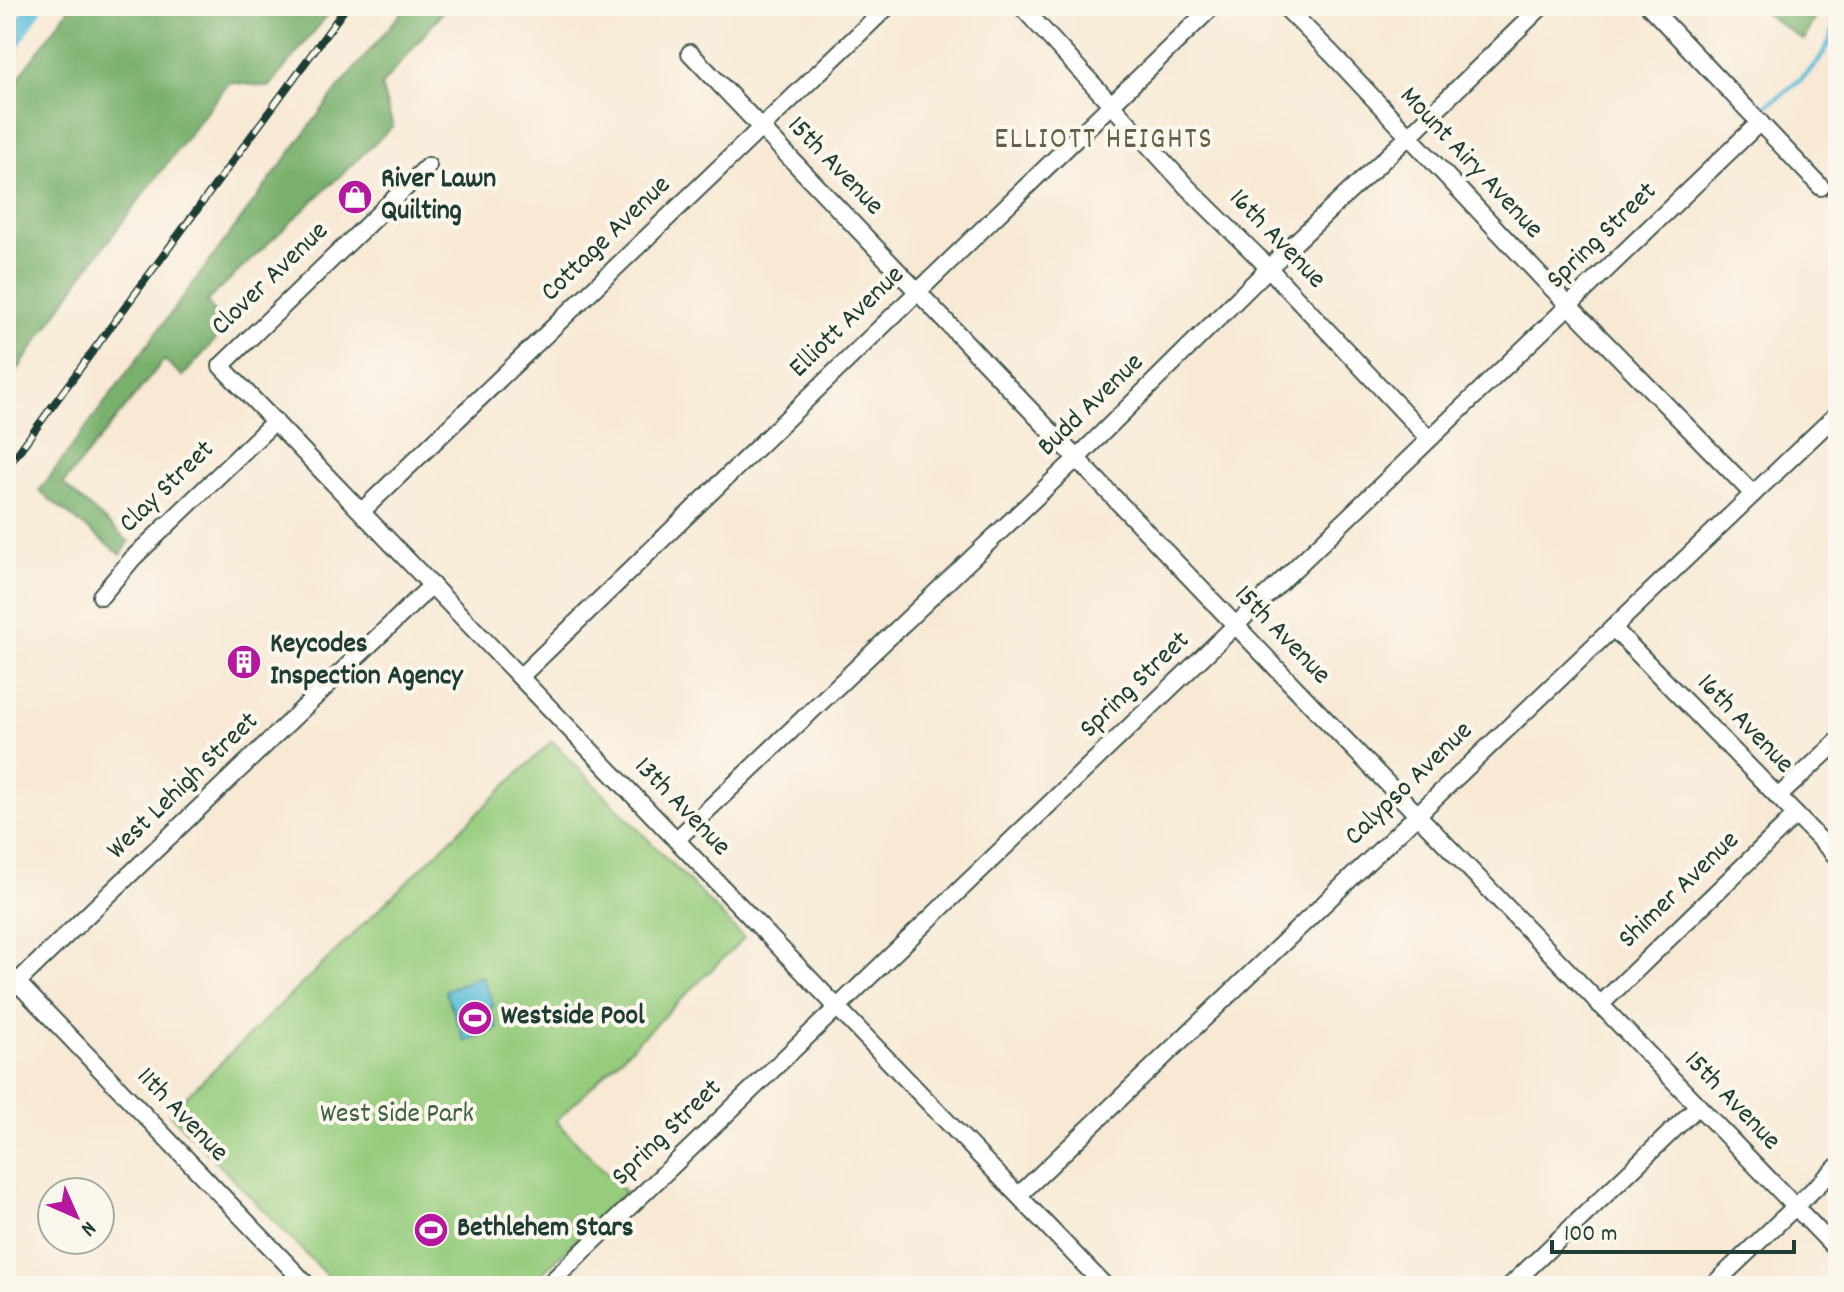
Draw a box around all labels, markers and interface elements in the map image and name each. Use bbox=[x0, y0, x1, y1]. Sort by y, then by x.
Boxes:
street label: Mount Airy Avenue bbox=[1389, 79, 1551, 249]
street label: 15th Avenue bbox=[776, 108, 892, 226]
district label: ELLIOTT HEIGHTS bbox=[994, 120, 1214, 163]
place label: River Lawn Quilting bbox=[381, 161, 496, 233]
street label: Cottage Avenue bbox=[533, 167, 681, 313]
street label: Spring Street bbox=[1539, 174, 1667, 300]
shop icon: River Lawn Quilting bbox=[336, 178, 374, 216]
street label: 16th Avenue bbox=[1218, 181, 1334, 299]
street label: Clover Avenue bbox=[203, 213, 339, 347]
street label: Elliott Avenue bbox=[781, 257, 915, 389]
street label: Budd Avenue bbox=[1030, 345, 1154, 467]
street label: Clay Street bbox=[111, 432, 225, 544]
street label: 15th Avenue bbox=[1223, 577, 1339, 695]
street label: Spring Street bbox=[1072, 623, 1200, 749]
place label: Keycodes Inspection Agency bbox=[270, 626, 464, 698]
building icon: Keycodes Inspection Agency bbox=[225, 643, 263, 681]
street label: 16th Avenue bbox=[1686, 666, 1802, 784]
street label: West Lehigh Street bbox=[99, 704, 269, 870]
street label: Calypso Avenue bbox=[1337, 713, 1483, 857]
street label: 13th Avenue bbox=[623, 749, 739, 867]
street label: Shimer Avenue bbox=[1610, 823, 1750, 959]
place label: Westside Pool bbox=[501, 998, 645, 1038]
sports icon: Westside Pool bbox=[456, 999, 494, 1037]
street label: 15th Avenue bbox=[1673, 1043, 1789, 1161]
street label: 11th Avenue bbox=[125, 1060, 237, 1172]
street label: Spring Street bbox=[604, 1071, 732, 1197]
park label: West Side Park bbox=[320, 1096, 474, 1136]
north arrow bbox=[36, 1176, 116, 1256]
scale bar bbox=[1552, 1204, 1794, 1254]
place label: Bethlehem Stars bbox=[457, 1210, 634, 1250]
sports icon: Bethlehem Stars bbox=[412, 1211, 450, 1249]
text: N bbox=[73, 1213, 102, 1243]
text: 100 m bbox=[1564, 1218, 1617, 1252]

